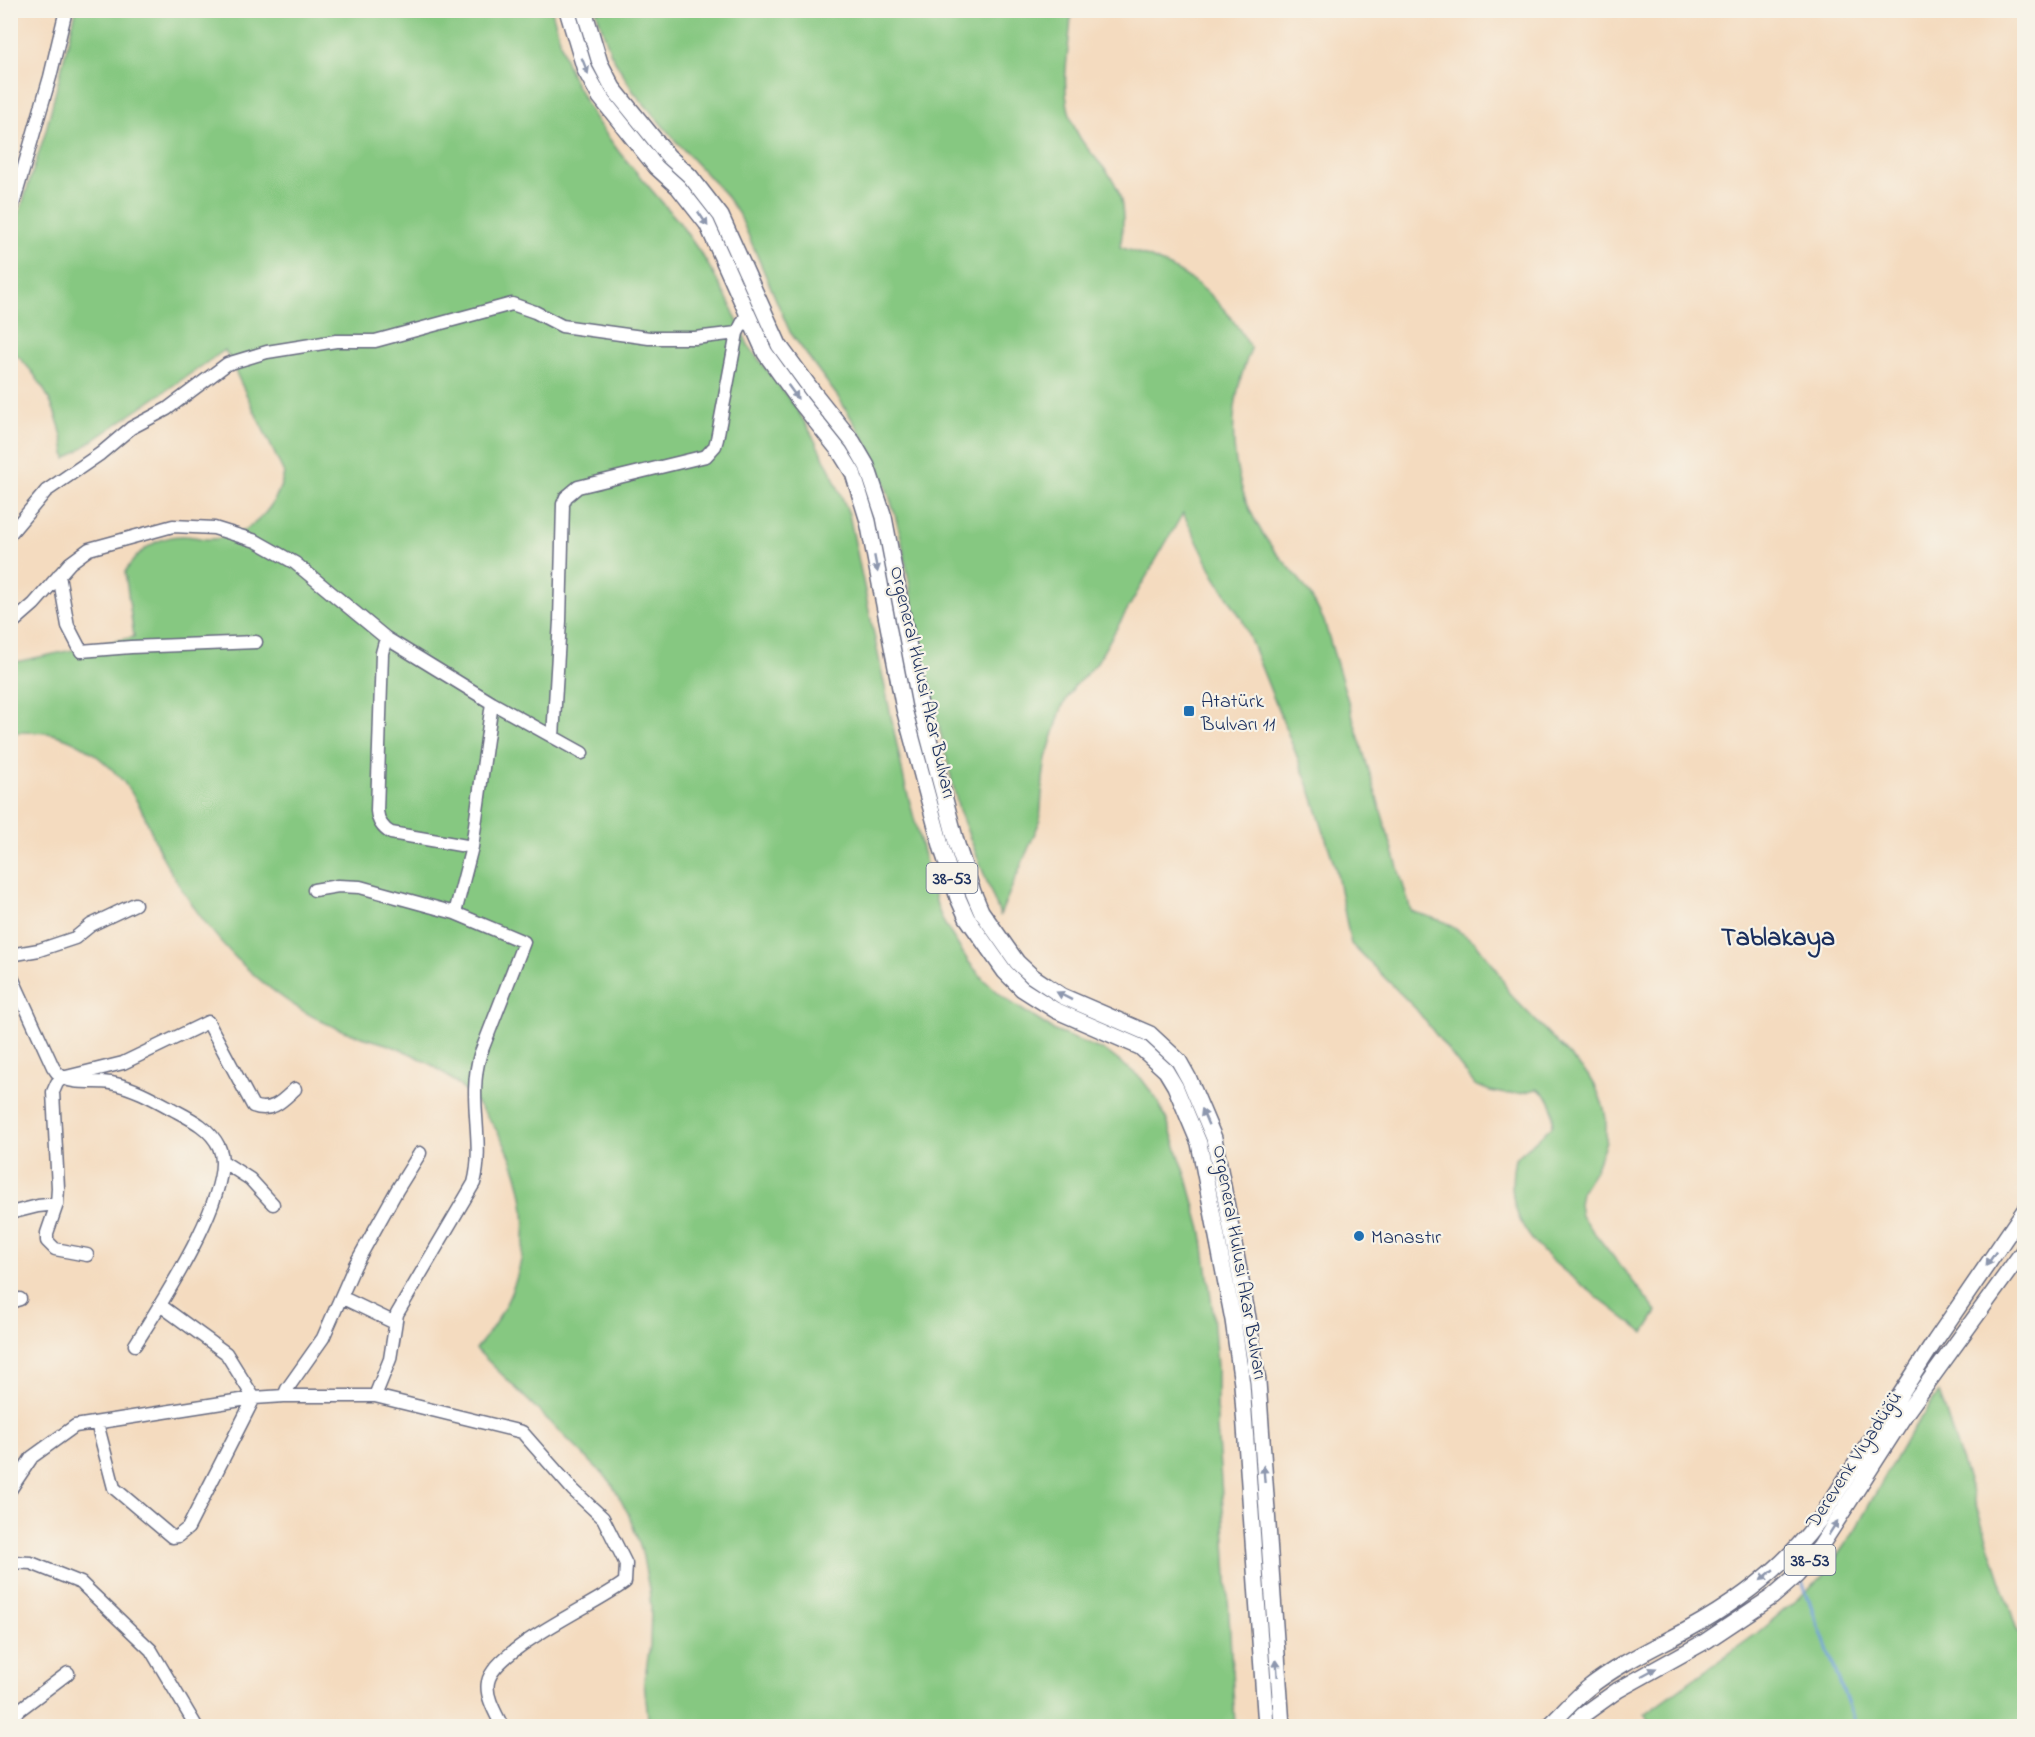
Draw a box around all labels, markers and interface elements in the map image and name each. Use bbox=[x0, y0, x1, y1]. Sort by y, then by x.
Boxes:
one-way arrow bbox=[581, 57, 590, 75]
one-way arrow bbox=[697, 211, 709, 227]
one-way arrow bbox=[787, 383, 799, 399]
one-way arrow bbox=[872, 554, 881, 573]
street label: Orgeneral Hulusi Akar Bulvarı bbox=[880, 564, 962, 802]
place label: Atatürk Bulvarı 11 bbox=[1200, 688, 1275, 740]
marker: Atatürk Bulvarı 11 bbox=[1182, 704, 1196, 718]
road number: 38-53 bbox=[926, 863, 978, 893]
district label: Tablakaya bbox=[1721, 920, 1835, 958]
one-way arrow bbox=[1056, 991, 1073, 1001]
one-way arrow bbox=[1200, 1107, 1210, 1125]
street label: Orgeneral Hulusi Akar Bulvarı bbox=[1203, 1143, 1273, 1382]
place label: Manastır bbox=[1371, 1224, 1442, 1253]
marker: Manastır bbox=[1352, 1229, 1366, 1243]
one-way arrow bbox=[1986, 1251, 1997, 1267]
street label: Derevenk Viyadüğü bbox=[1799, 1386, 1911, 1536]
one-way arrow bbox=[1259, 1464, 1268, 1483]
one-way arrow bbox=[1827, 1520, 1839, 1536]
road number: 38-53 bbox=[1784, 1545, 1836, 1575]
one-way arrow bbox=[1760, 1568, 1775, 1581]
one-way arrow bbox=[1272, 1659, 1282, 1678]
one-way arrow bbox=[1641, 1667, 1658, 1677]

